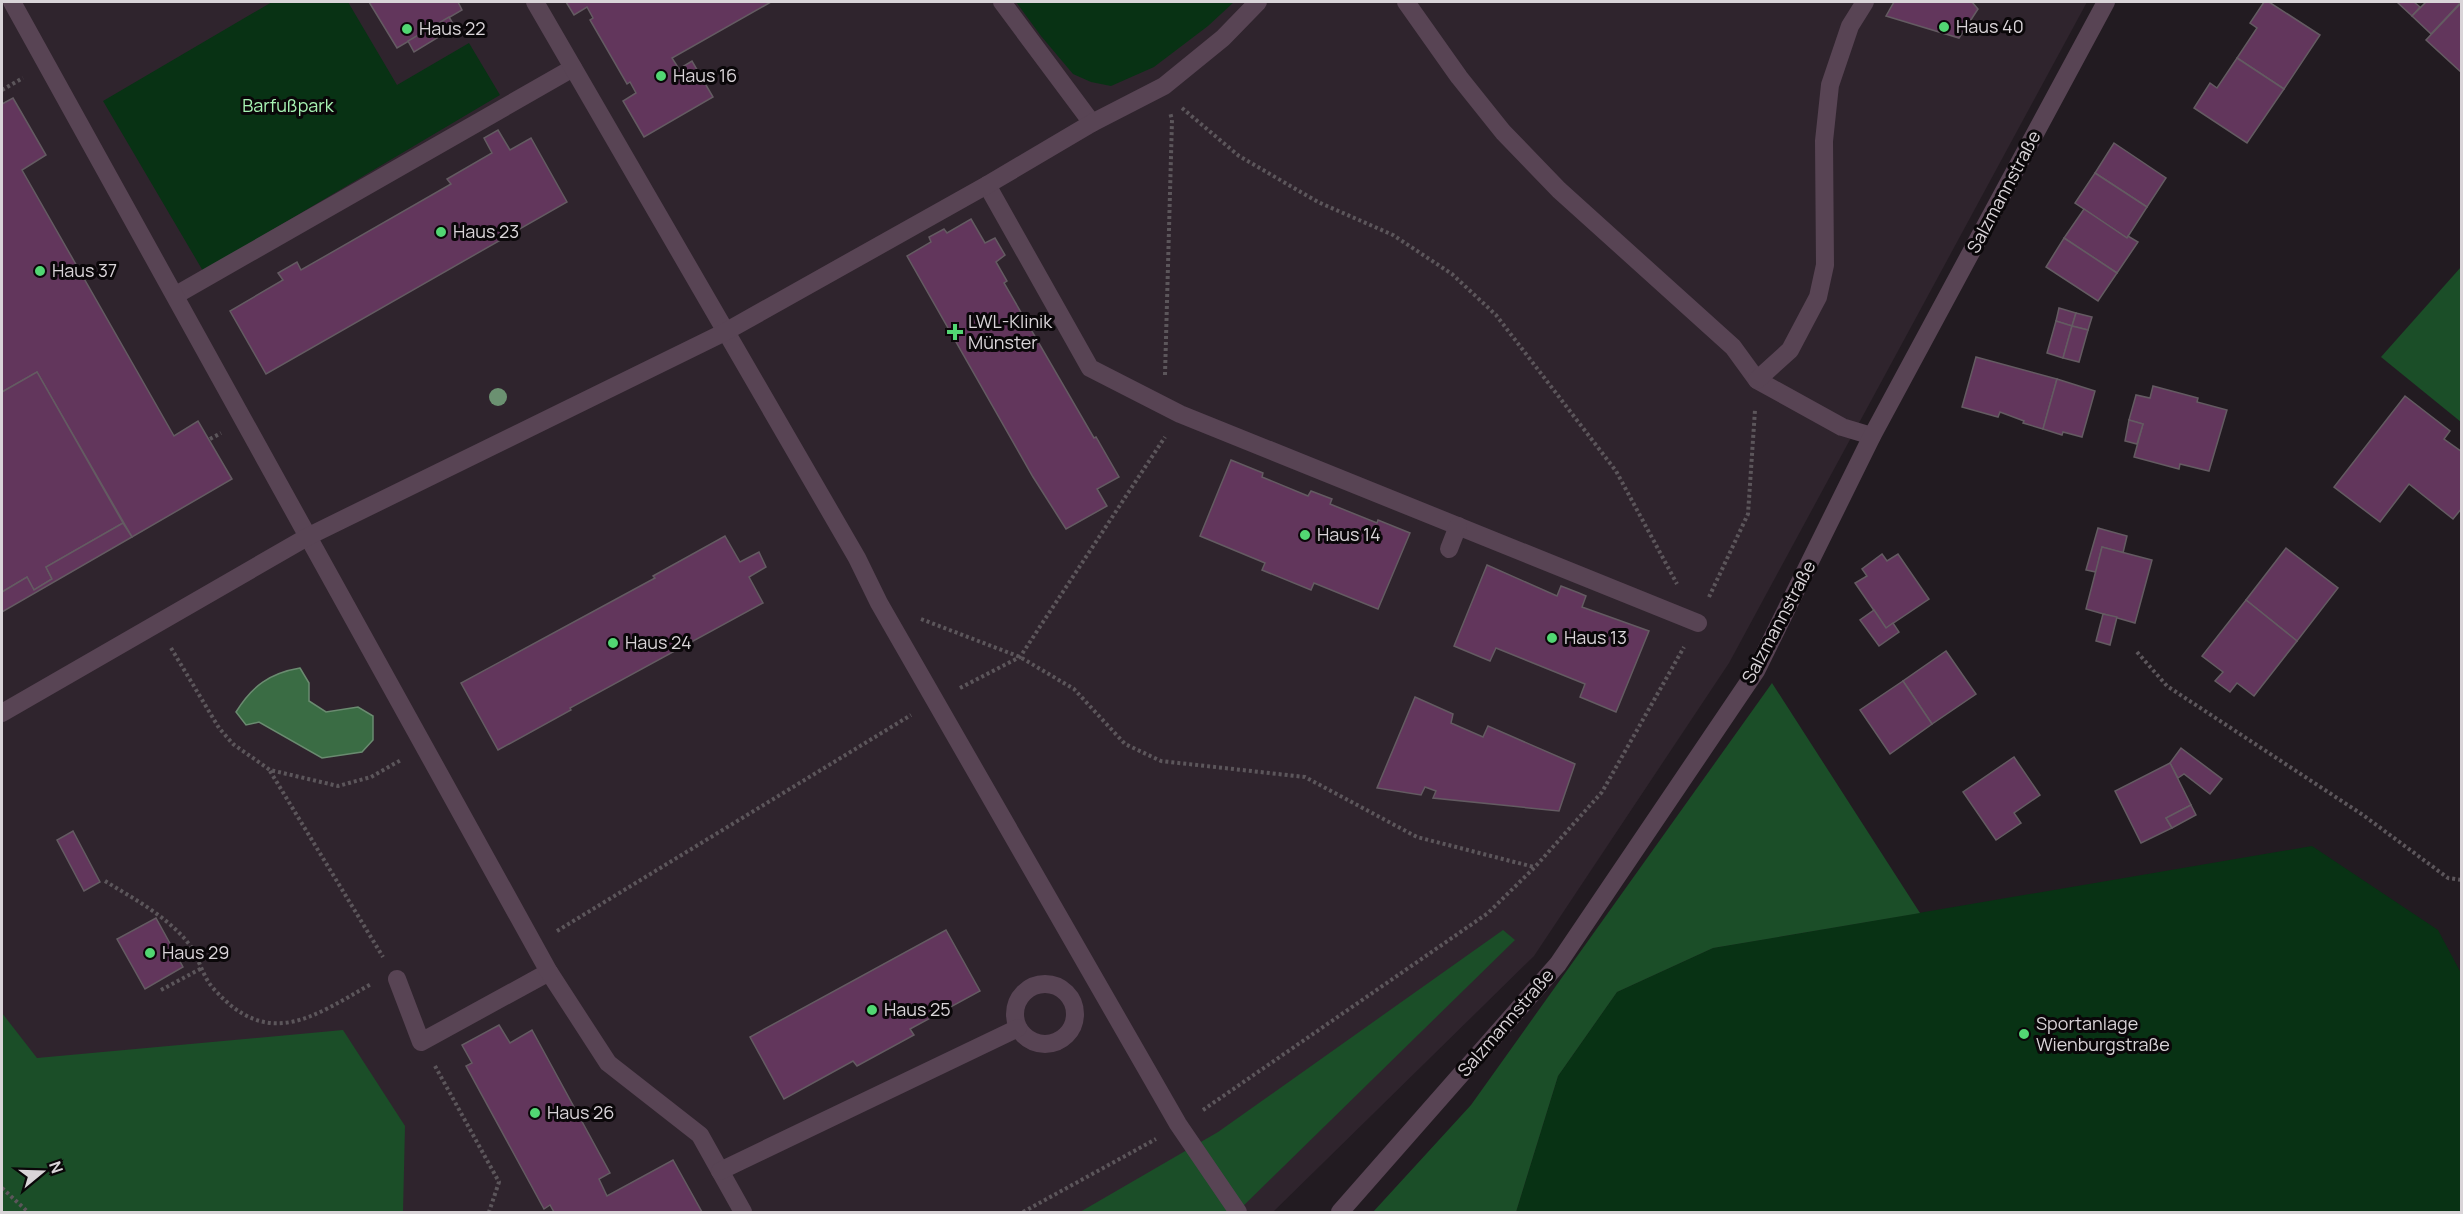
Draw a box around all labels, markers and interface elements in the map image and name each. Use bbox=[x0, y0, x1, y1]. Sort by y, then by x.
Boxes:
place label: Haus 40 bbox=[1956, 14, 2024, 38]
place label: Haus 22 bbox=[419, 16, 486, 40]
marker: Haus 40 bbox=[1937, 20, 1951, 34]
marker: Haus 22 bbox=[400, 22, 414, 36]
place label: Haus 16 bbox=[673, 63, 737, 87]
marker: Haus 16 bbox=[654, 69, 668, 83]
park label: Barfußpark bbox=[242, 93, 335, 117]
street label: Salzmannstraße bbox=[1961, 126, 2046, 257]
place label: Haus 23 bbox=[453, 219, 519, 243]
marker: Haus 23 bbox=[434, 225, 448, 239]
place label: Haus 37 bbox=[52, 258, 117, 282]
marker: Haus 37 bbox=[33, 264, 47, 278]
place label: LWL-Klinik Münster bbox=[968, 309, 1053, 354]
marker: LWL-Klinik Münster bbox=[946, 323, 964, 341]
place label: Haus 14 bbox=[1317, 522, 1381, 546]
marker: Haus 14 bbox=[1298, 528, 1312, 542]
street label: Salzmannstraße bbox=[1736, 556, 1821, 687]
place label: Haus 13 bbox=[1564, 625, 1627, 649]
place label: Haus 24 bbox=[625, 630, 692, 654]
marker: Haus 13 bbox=[1545, 631, 1559, 645]
marker: Haus 24 bbox=[606, 636, 620, 650]
place label: Haus 29 bbox=[162, 940, 230, 964]
marker: Haus 29 bbox=[143, 946, 157, 960]
street label: Salzmannstraße bbox=[1452, 963, 1559, 1081]
place label: Haus 25 bbox=[884, 997, 951, 1021]
marker: Haus 25 bbox=[865, 1003, 879, 1017]
place label: Sportanlage Wienburgstraße bbox=[2036, 1011, 2170, 1056]
marker: Sportanlage Wienburgstraße bbox=[2017, 1027, 2031, 1041]
place label: Haus 26 bbox=[547, 1100, 615, 1124]
marker: Haus 26 bbox=[528, 1106, 542, 1120]
north arrow bbox=[12, 1142, 72, 1202]
text: N bbox=[44, 1158, 68, 1176]

